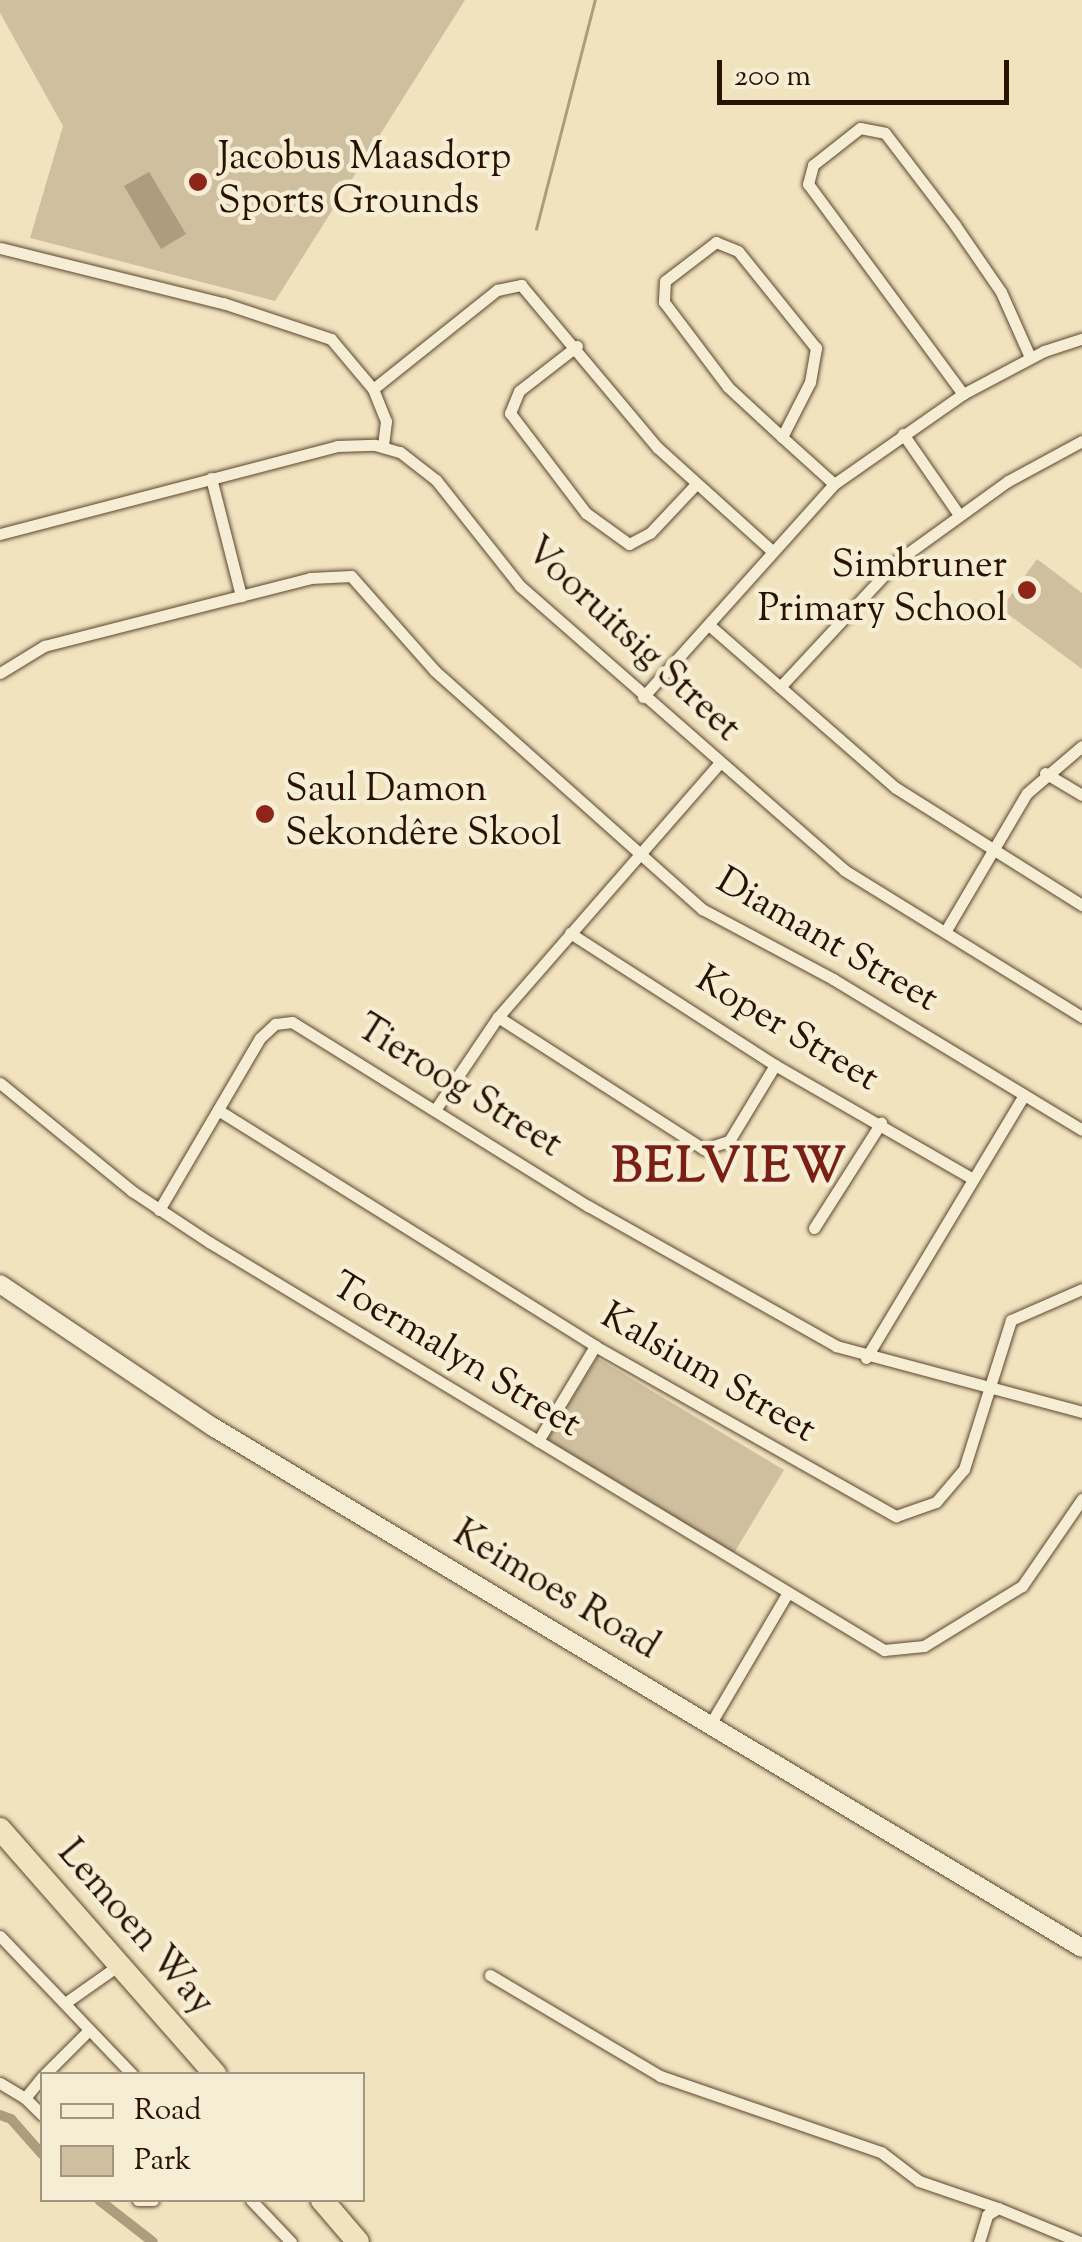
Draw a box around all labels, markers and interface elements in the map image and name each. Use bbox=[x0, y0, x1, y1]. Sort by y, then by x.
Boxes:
scale bar bbox=[722, 40, 1014, 102]
text: 200 m bbox=[734, 56, 811, 99]
place label: Jacobus Maasdorp Sports Grounds bbox=[218, 137, 511, 226]
marker: Jacobus Maasdorp Sports Grounds bbox=[187, 171, 209, 193]
street label: Vooruitsig Street bbox=[514, 529, 748, 753]
place label: Simbruner Primary School bbox=[758, 545, 1007, 634]
marker: Simbruner Primary School bbox=[1016, 579, 1038, 601]
place label: Saul Damon Sekondêre Skool bbox=[285, 769, 562, 858]
marker: Saul Damon Sekondêre Skool bbox=[254, 803, 276, 825]
street label: Diamant Street bbox=[707, 860, 945, 1024]
street label: Koper Street bbox=[686, 959, 886, 1103]
street label: Tieroog Street bbox=[347, 1007, 569, 1169]
district label: BELVIEW bbox=[612, 1141, 848, 1199]
street label: Toermalyn Street bbox=[322, 1265, 588, 1449]
street label: Kalsium Street bbox=[591, 1295, 823, 1455]
street label: Keimoes Road bbox=[444, 1513, 666, 1671]
street label: Lemoen Way bbox=[46, 1832, 222, 2026]
legend bbox=[40, 2072, 365, 2202]
text: Road bbox=[134, 2090, 201, 2133]
text: Park bbox=[134, 2140, 191, 2183]

